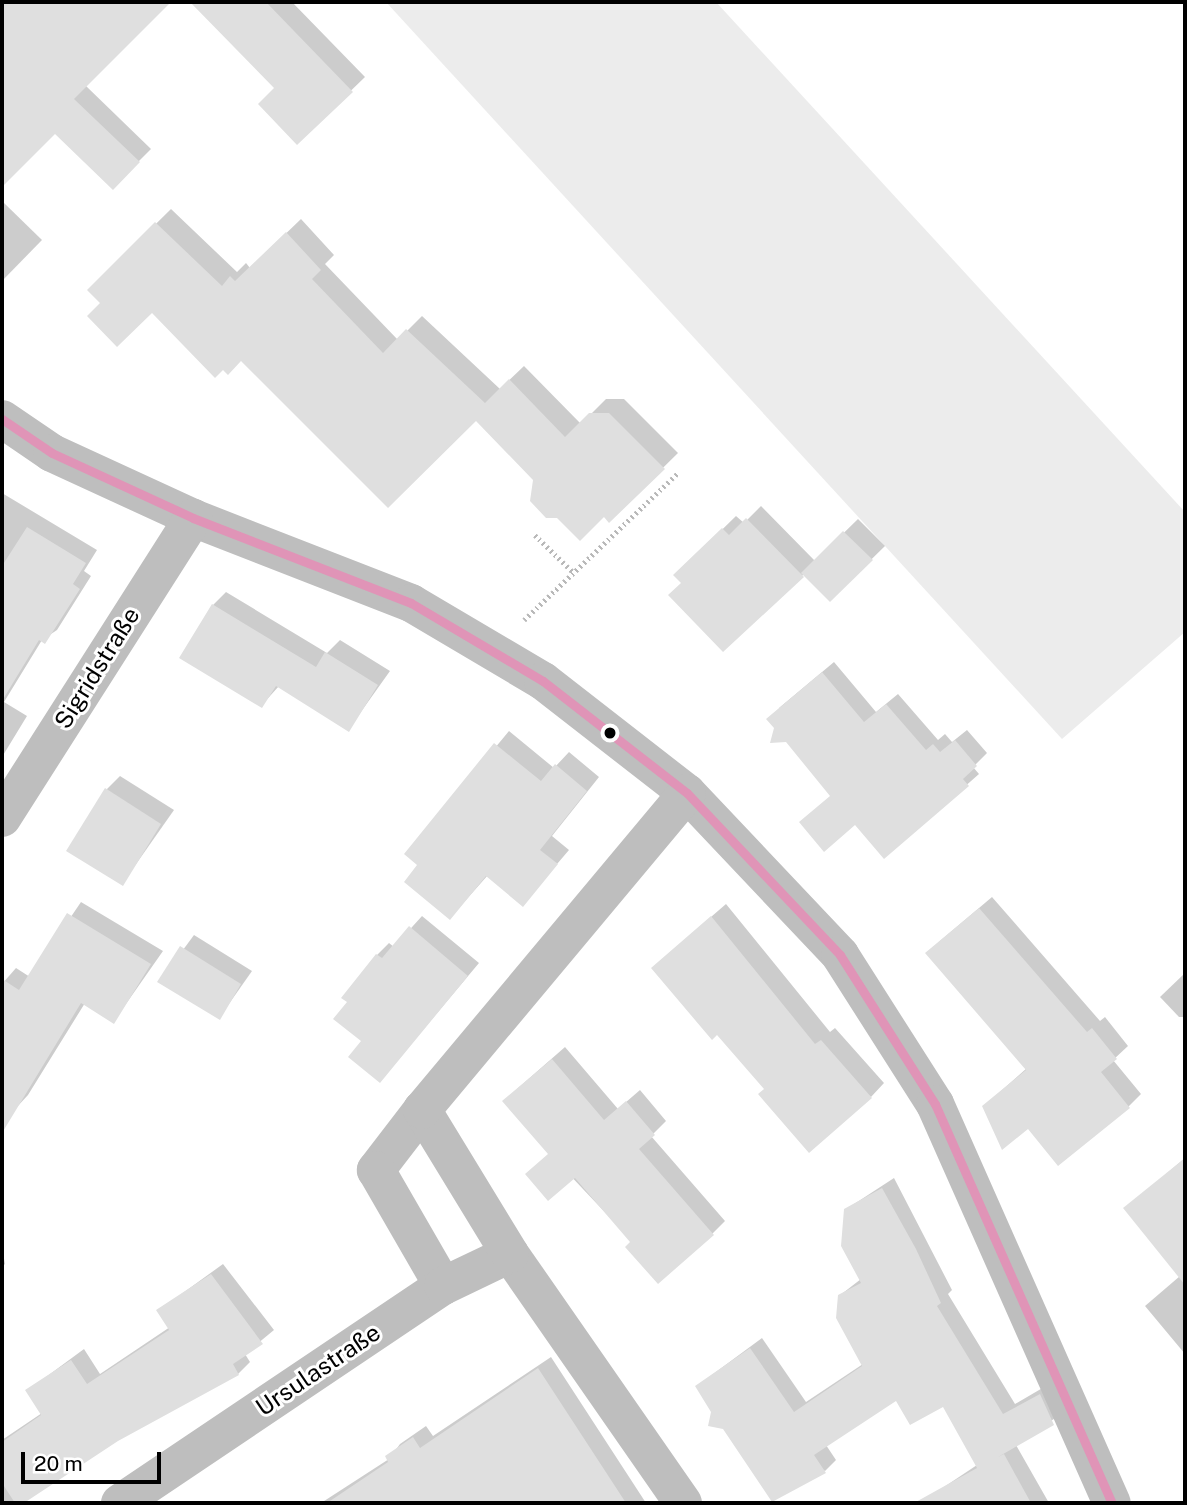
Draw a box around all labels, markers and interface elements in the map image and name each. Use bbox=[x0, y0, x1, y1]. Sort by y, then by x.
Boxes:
street label: Sigridstraße bbox=[48, 602, 146, 734]
unlabelled marker bbox=[603, 726, 617, 740]
street label: Ursulastraße bbox=[250, 1318, 386, 1422]
scale bar bbox=[24, 1438, 164, 1482]
text: 20 m bbox=[34, 1451, 83, 1476]

